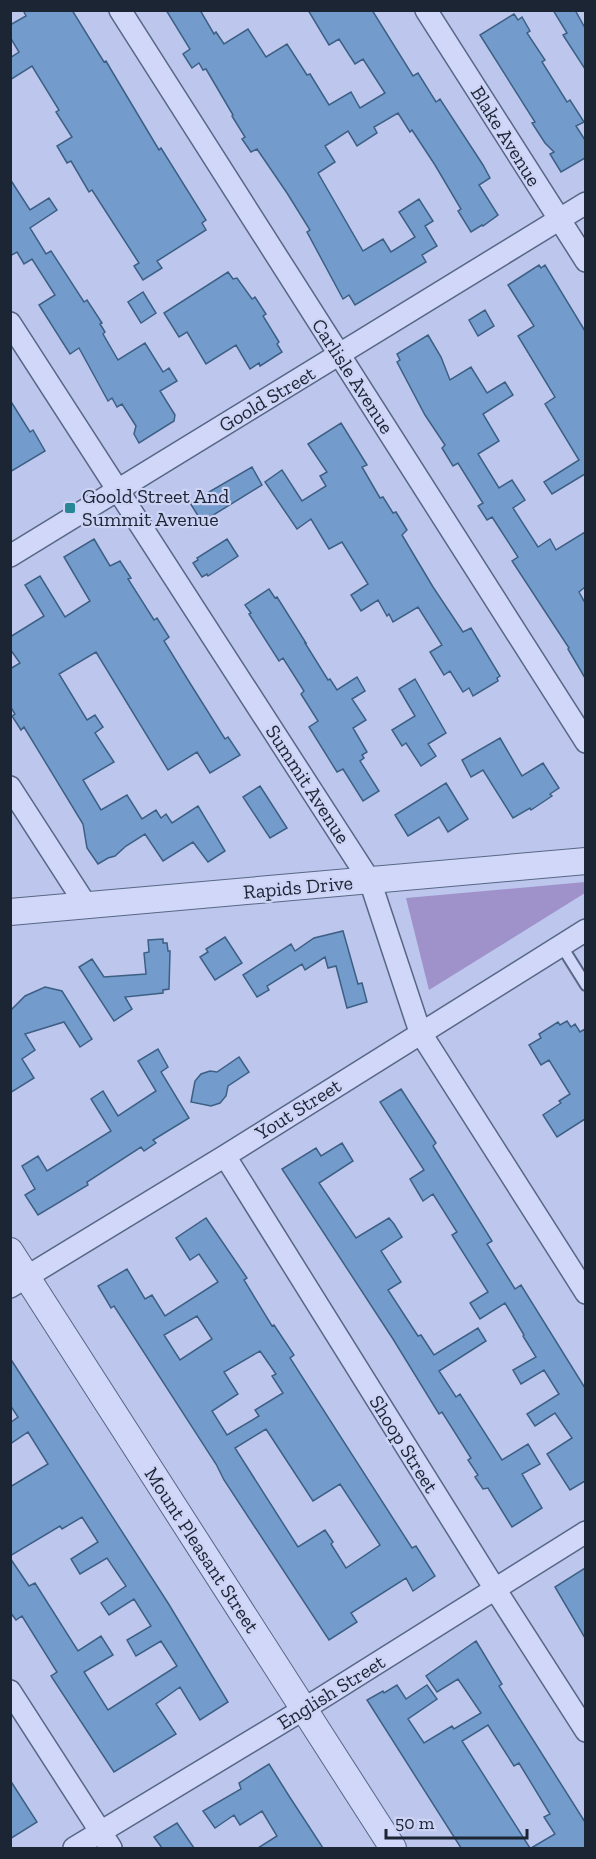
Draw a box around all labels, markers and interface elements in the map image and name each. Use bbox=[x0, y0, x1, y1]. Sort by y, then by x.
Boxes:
street label: Blake Avenue bbox=[466, 81, 546, 191]
street label: Carlisle Avenue bbox=[307, 314, 399, 438]
street label: Goold Street bbox=[215, 361, 320, 437]
place label: Goold Street And Summit Avenue bbox=[82, 484, 229, 531]
marker: Goold Street And Summit Avenue bbox=[63, 501, 77, 515]
street label: Summit Avenue bbox=[261, 720, 355, 848]
street label: Rapids Drive bbox=[242, 870, 354, 904]
street label: Yout Street bbox=[250, 1073, 346, 1145]
street label: Shoop Street bbox=[365, 1391, 444, 1498]
street label: Mount Pleasant Street bbox=[140, 1463, 265, 1638]
street label: English Street bbox=[273, 1649, 390, 1735]
scale bar bbox=[386, 1802, 527, 1840]
text: 50 m bbox=[395, 1812, 435, 1834]

